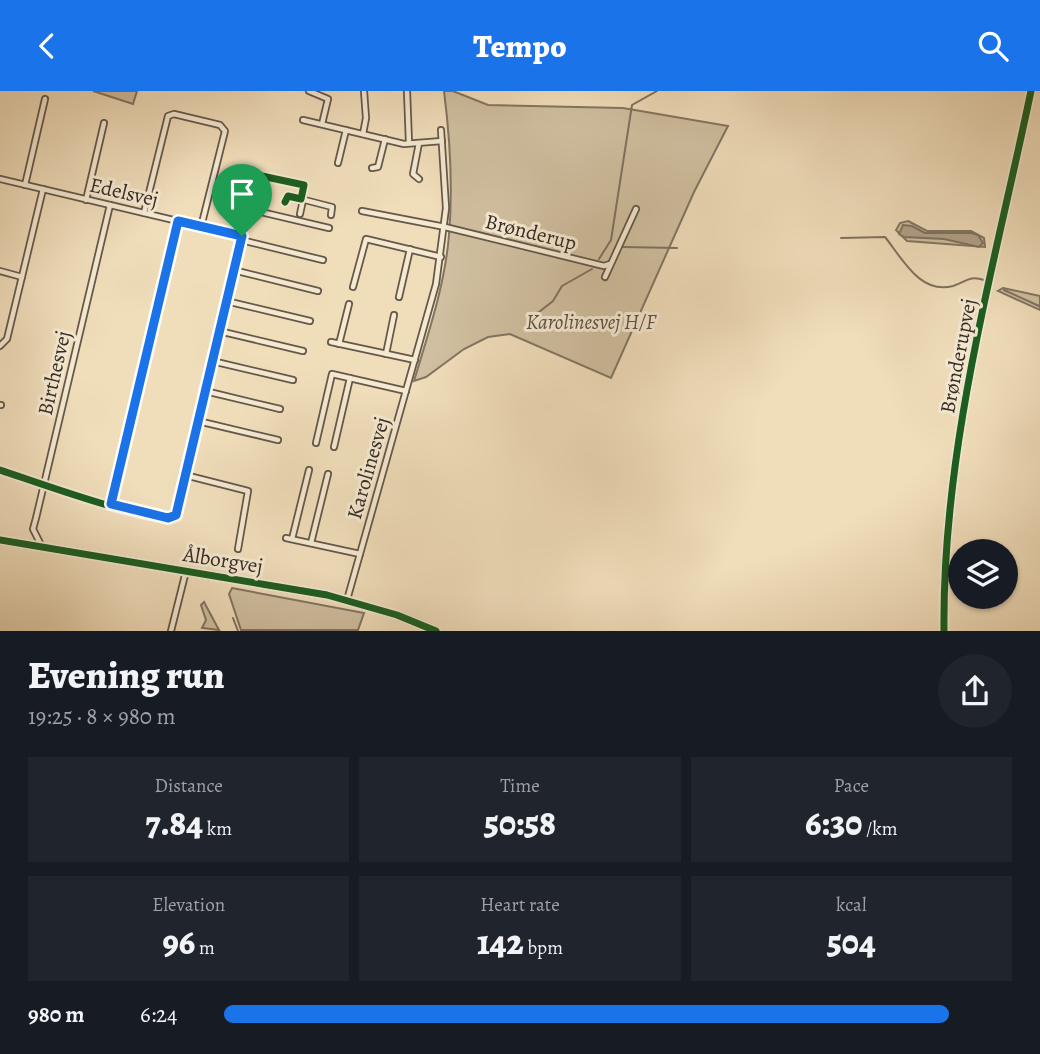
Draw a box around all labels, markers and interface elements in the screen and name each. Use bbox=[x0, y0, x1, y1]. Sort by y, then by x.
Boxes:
text: Tempo bbox=[473, 24, 567, 68]
icon: back bbox=[28, 27, 66, 65]
icon: search bbox=[974, 27, 1012, 65]
pin bbox=[212, 164, 272, 236]
street label: Edelsvej bbox=[87, 171, 161, 213]
icon: arrive bbox=[223, 175, 261, 213]
street label: Brønderup bbox=[482, 207, 580, 257]
street label: Brønderupvej bbox=[933, 296, 983, 416]
park label: Karolinesvej H/F bbox=[526, 308, 658, 336]
street label: Birthesvej bbox=[31, 328, 77, 418]
street label: Karolinesvej bbox=[340, 414, 396, 522]
map controls bbox=[948, 539, 1018, 609]
button: layers bbox=[948, 539, 1018, 609]
street label: Ålborgvej bbox=[180, 540, 265, 580]
text: Evening run bbox=[28, 649, 225, 701]
button: share bbox=[938, 654, 1012, 728]
text: 19:25 · 8 × 980 m bbox=[28, 701, 176, 732]
text: Distance bbox=[155, 773, 223, 799]
text: Time bbox=[500, 773, 540, 799]
text: Pace bbox=[834, 773, 869, 799]
text: 7.84 bbox=[145, 799, 203, 847]
text: 50:58 bbox=[484, 799, 556, 847]
text: 6:30 bbox=[805, 799, 862, 847]
text: km bbox=[203, 816, 232, 842]
text: /km bbox=[862, 816, 898, 842]
text: Elevation bbox=[152, 892, 225, 918]
text: Heart rate bbox=[480, 892, 560, 918]
text: kcal bbox=[836, 892, 867, 918]
text: 96 bbox=[162, 918, 195, 966]
text: 142 bbox=[477, 918, 524, 966]
text: 504 bbox=[827, 918, 876, 966]
text: m bbox=[195, 935, 215, 961]
text: bpm bbox=[524, 935, 563, 961]
text: 980 m bbox=[28, 999, 85, 1030]
text: 6:24 bbox=[140, 999, 177, 1030]

